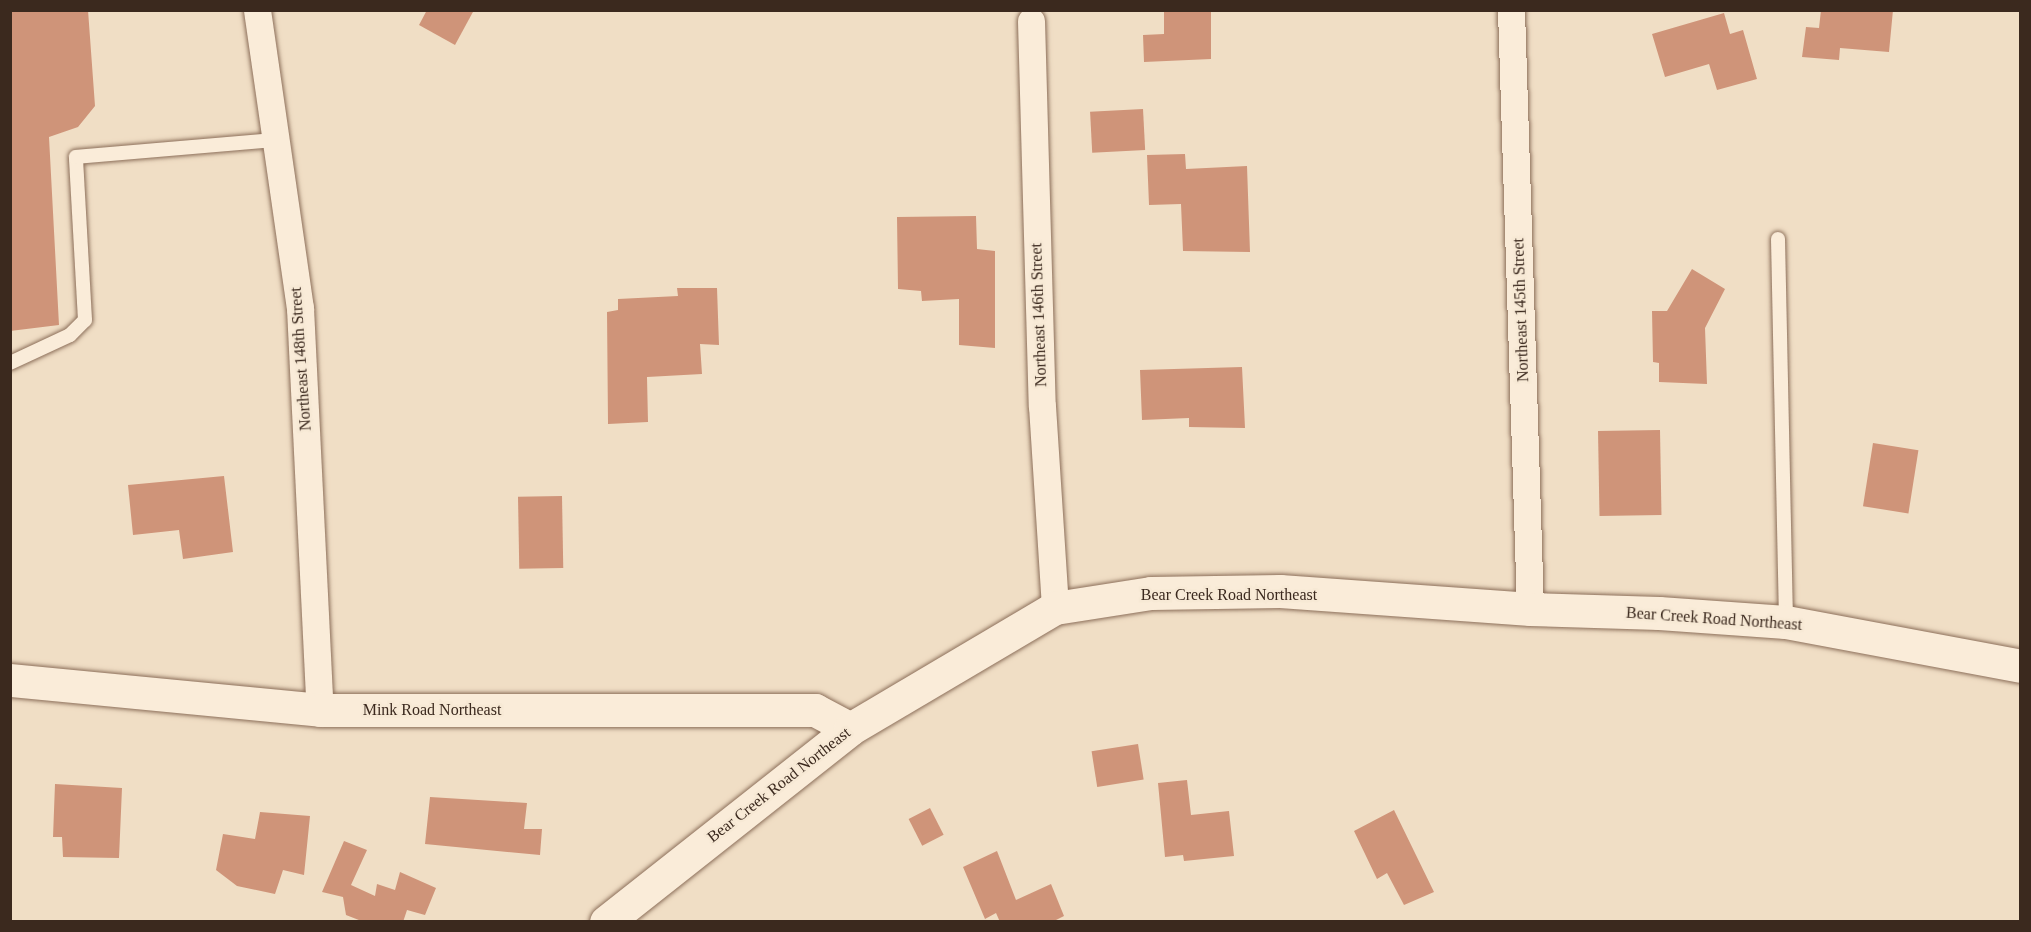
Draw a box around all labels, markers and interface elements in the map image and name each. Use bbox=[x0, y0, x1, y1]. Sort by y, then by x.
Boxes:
street label: Northeast 145th Street bbox=[1509, 238, 1533, 382]
street label: Northeast 146th Street bbox=[1027, 243, 1051, 387]
street label: Northeast 148th Street bbox=[286, 287, 316, 431]
street label: Bear Creek Road Northeast bbox=[1141, 585, 1317, 605]
street label: Bear Creek Road Northeast bbox=[1625, 603, 1803, 635]
street label: Mink Road Northeast bbox=[363, 700, 501, 720]
street label: Bear Creek Road Northeast bbox=[704, 723, 854, 847]

